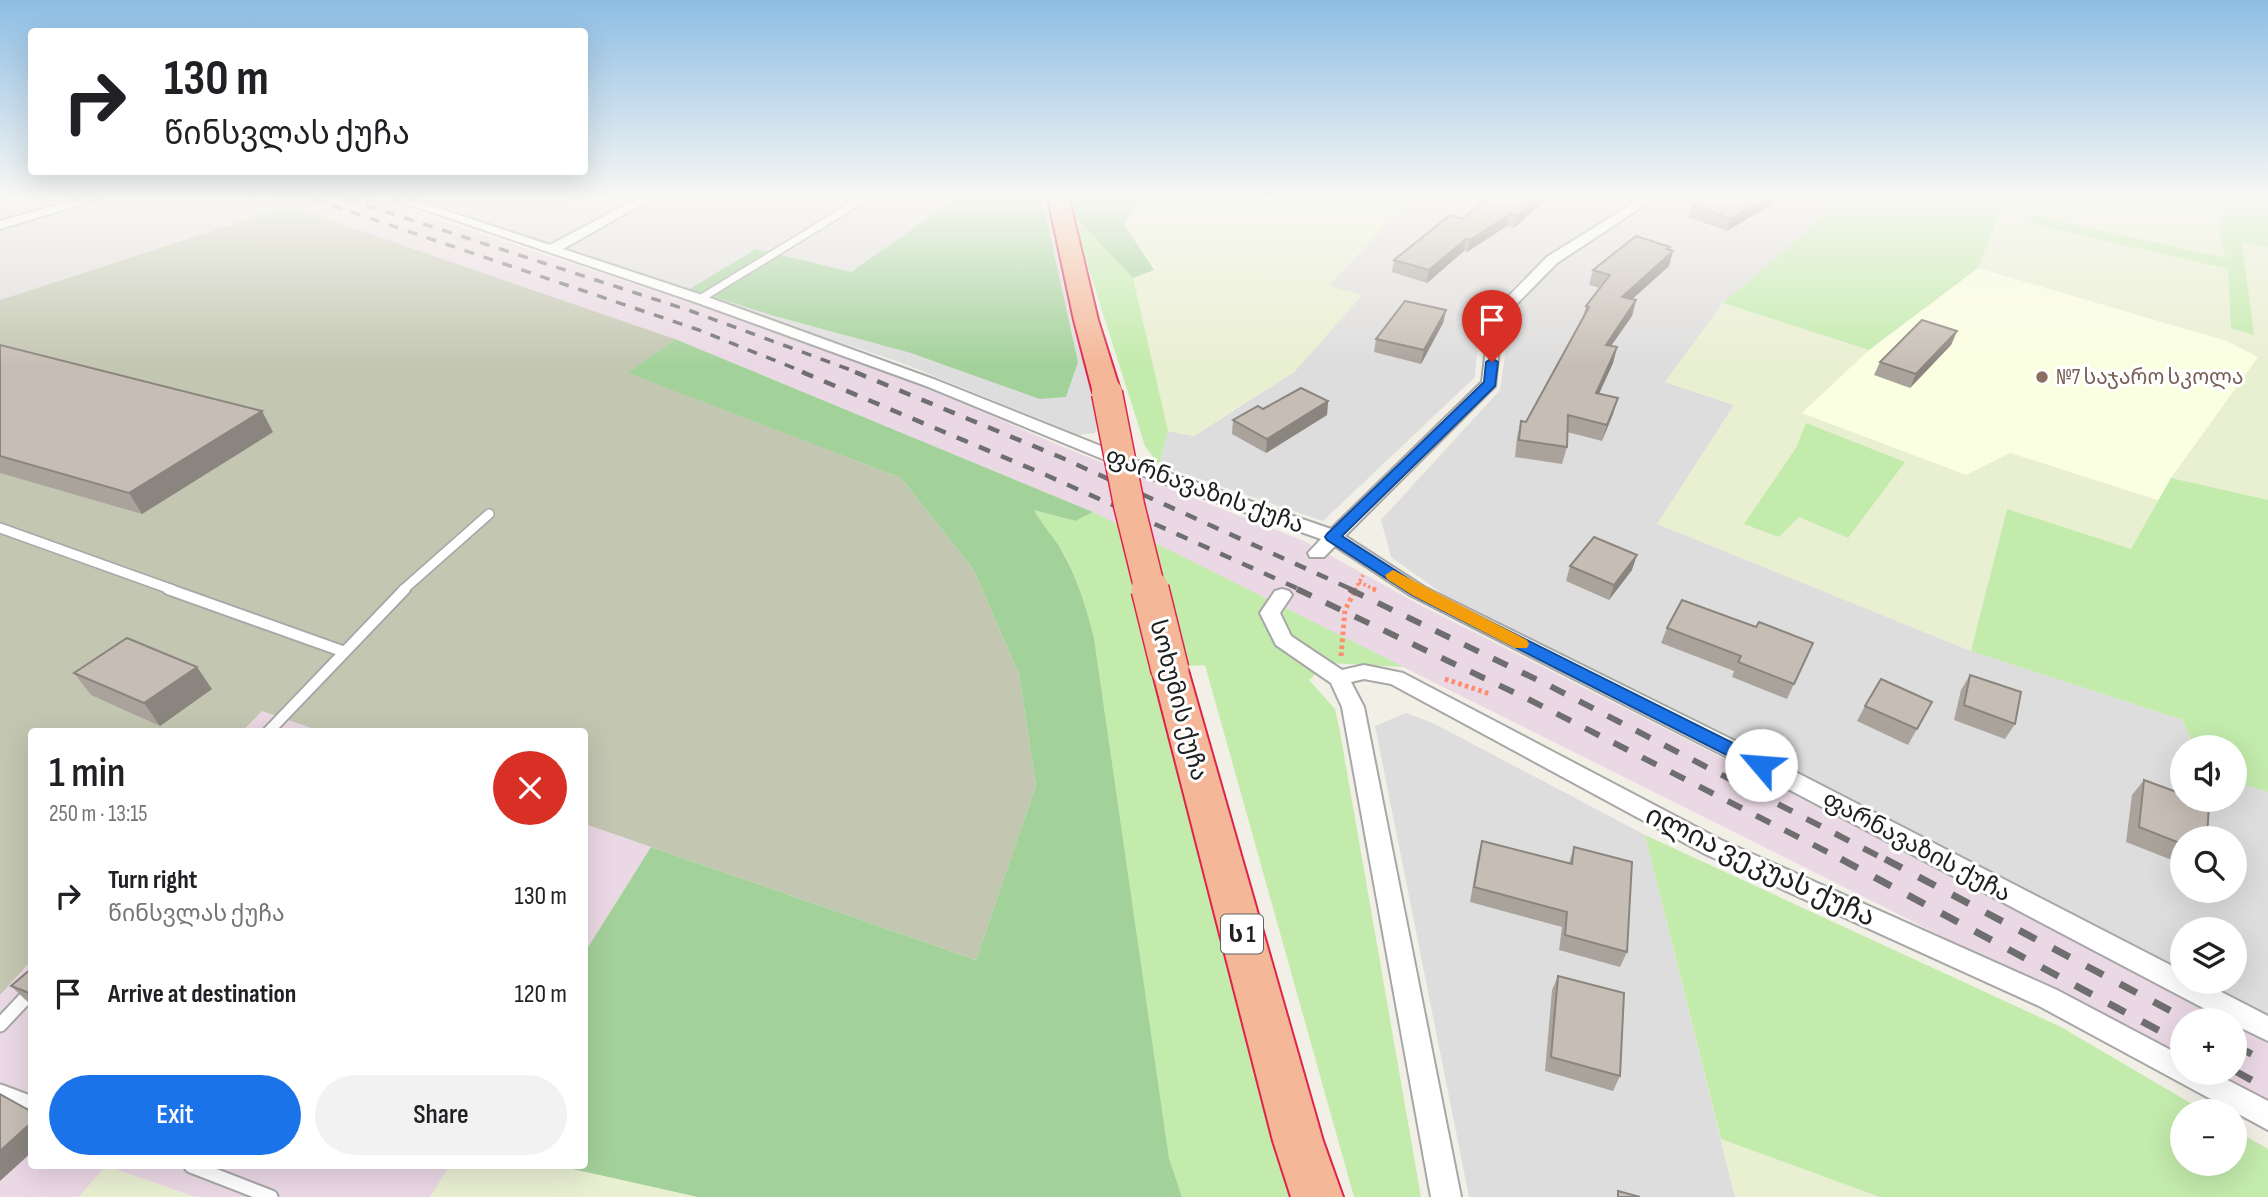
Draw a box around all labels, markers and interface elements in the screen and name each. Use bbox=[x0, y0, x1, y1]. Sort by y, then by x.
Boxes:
text: 130 m bbox=[164, 50, 269, 109]
icon: right bbox=[49, 56, 140, 147]
text: წინსვლას ქუჩა bbox=[164, 115, 410, 154]
pin bbox=[1462, 290, 1522, 362]
icon: arrive bbox=[1473, 301, 1511, 339]
place label: №7 საჯარო სკოლა bbox=[2056, 365, 2244, 390]
marker: №7 საჯარო სკოლა bbox=[2034, 369, 2050, 385]
street label: ფარნავაზის ქუჩა bbox=[1102, 441, 1308, 540]
street label: სოხუმის ქუჩა bbox=[1143, 617, 1214, 784]
position arrow bbox=[1724, 728, 1798, 802]
map controls bbox=[2170, 735, 2247, 1176]
button: sound bbox=[2170, 735, 2247, 812]
text: 1 min bbox=[49, 748, 125, 799]
button: close bbox=[493, 751, 567, 825]
street label: ფარნავაზის ქუჩა bbox=[1818, 785, 2016, 908]
street label: ილია ვეკუას ქუჩა bbox=[1640, 799, 1881, 934]
text: 250 m · 13:15 bbox=[49, 800, 148, 828]
button: search bbox=[2170, 826, 2247, 903]
text: Turn right bbox=[108, 865, 197, 896]
icon: right bbox=[49, 877, 87, 915]
text: 130 m bbox=[515, 881, 567, 912]
text: წინსვლას ქუჩა bbox=[108, 900, 285, 928]
road number: ს 1 bbox=[1221, 914, 1263, 953]
button: layers bbox=[2170, 917, 2247, 994]
icon: arrive bbox=[49, 975, 87, 1013]
text: Arrive at destination bbox=[108, 979, 296, 1010]
text: 120 m bbox=[514, 979, 567, 1010]
button: + bbox=[2170, 1008, 2247, 1085]
button: Exit bbox=[49, 1075, 301, 1155]
button: Share bbox=[315, 1075, 567, 1155]
button: − bbox=[2170, 1099, 2247, 1176]

